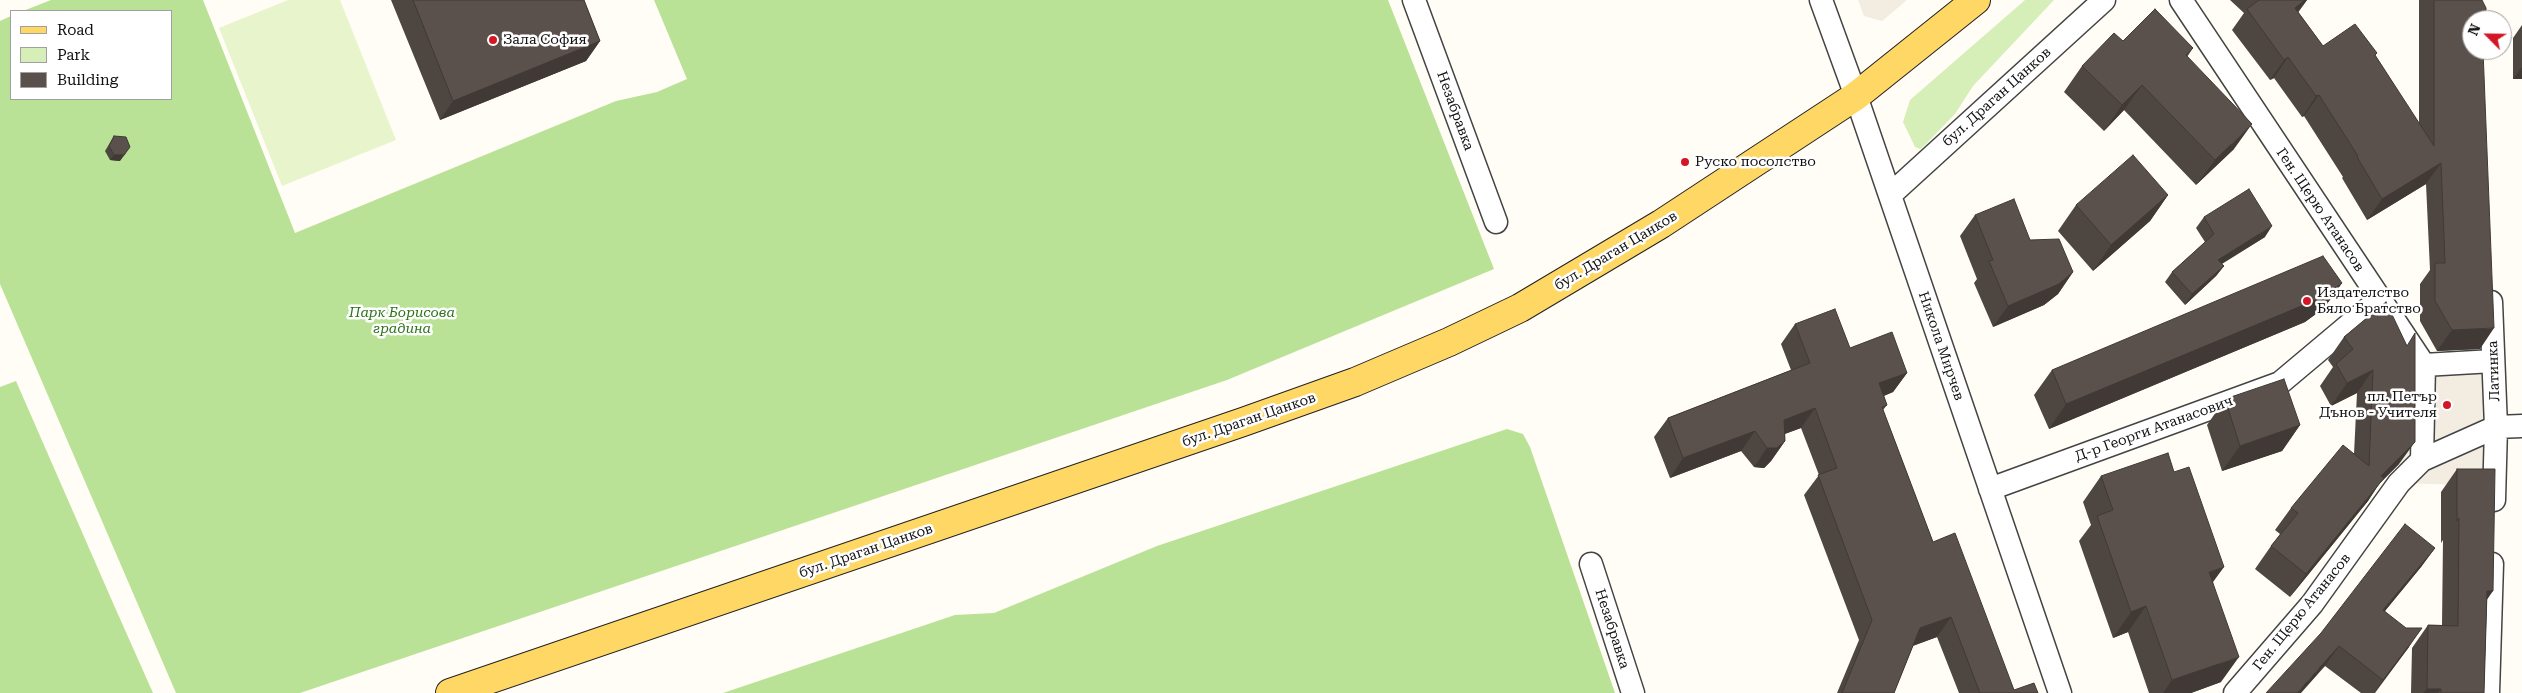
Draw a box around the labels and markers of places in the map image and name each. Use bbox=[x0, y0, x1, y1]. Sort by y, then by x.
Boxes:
place label: Зала София bbox=[503, 32, 587, 48]
marker: Зала София bbox=[487, 34, 499, 46]
place label: Руско посолство bbox=[1695, 154, 1816, 170]
marker: Руско посолство bbox=[1679, 156, 1691, 168]
place label: Издателство Бяло Братство bbox=[2317, 285, 2421, 318]
marker: Издателство Бяло Братство bbox=[2301, 295, 2313, 307]
place label: пл. Петър Дънов - Учителя bbox=[2319, 389, 2437, 422]
marker: пл. Петър Дънов - Учителя bbox=[2441, 399, 2453, 411]

